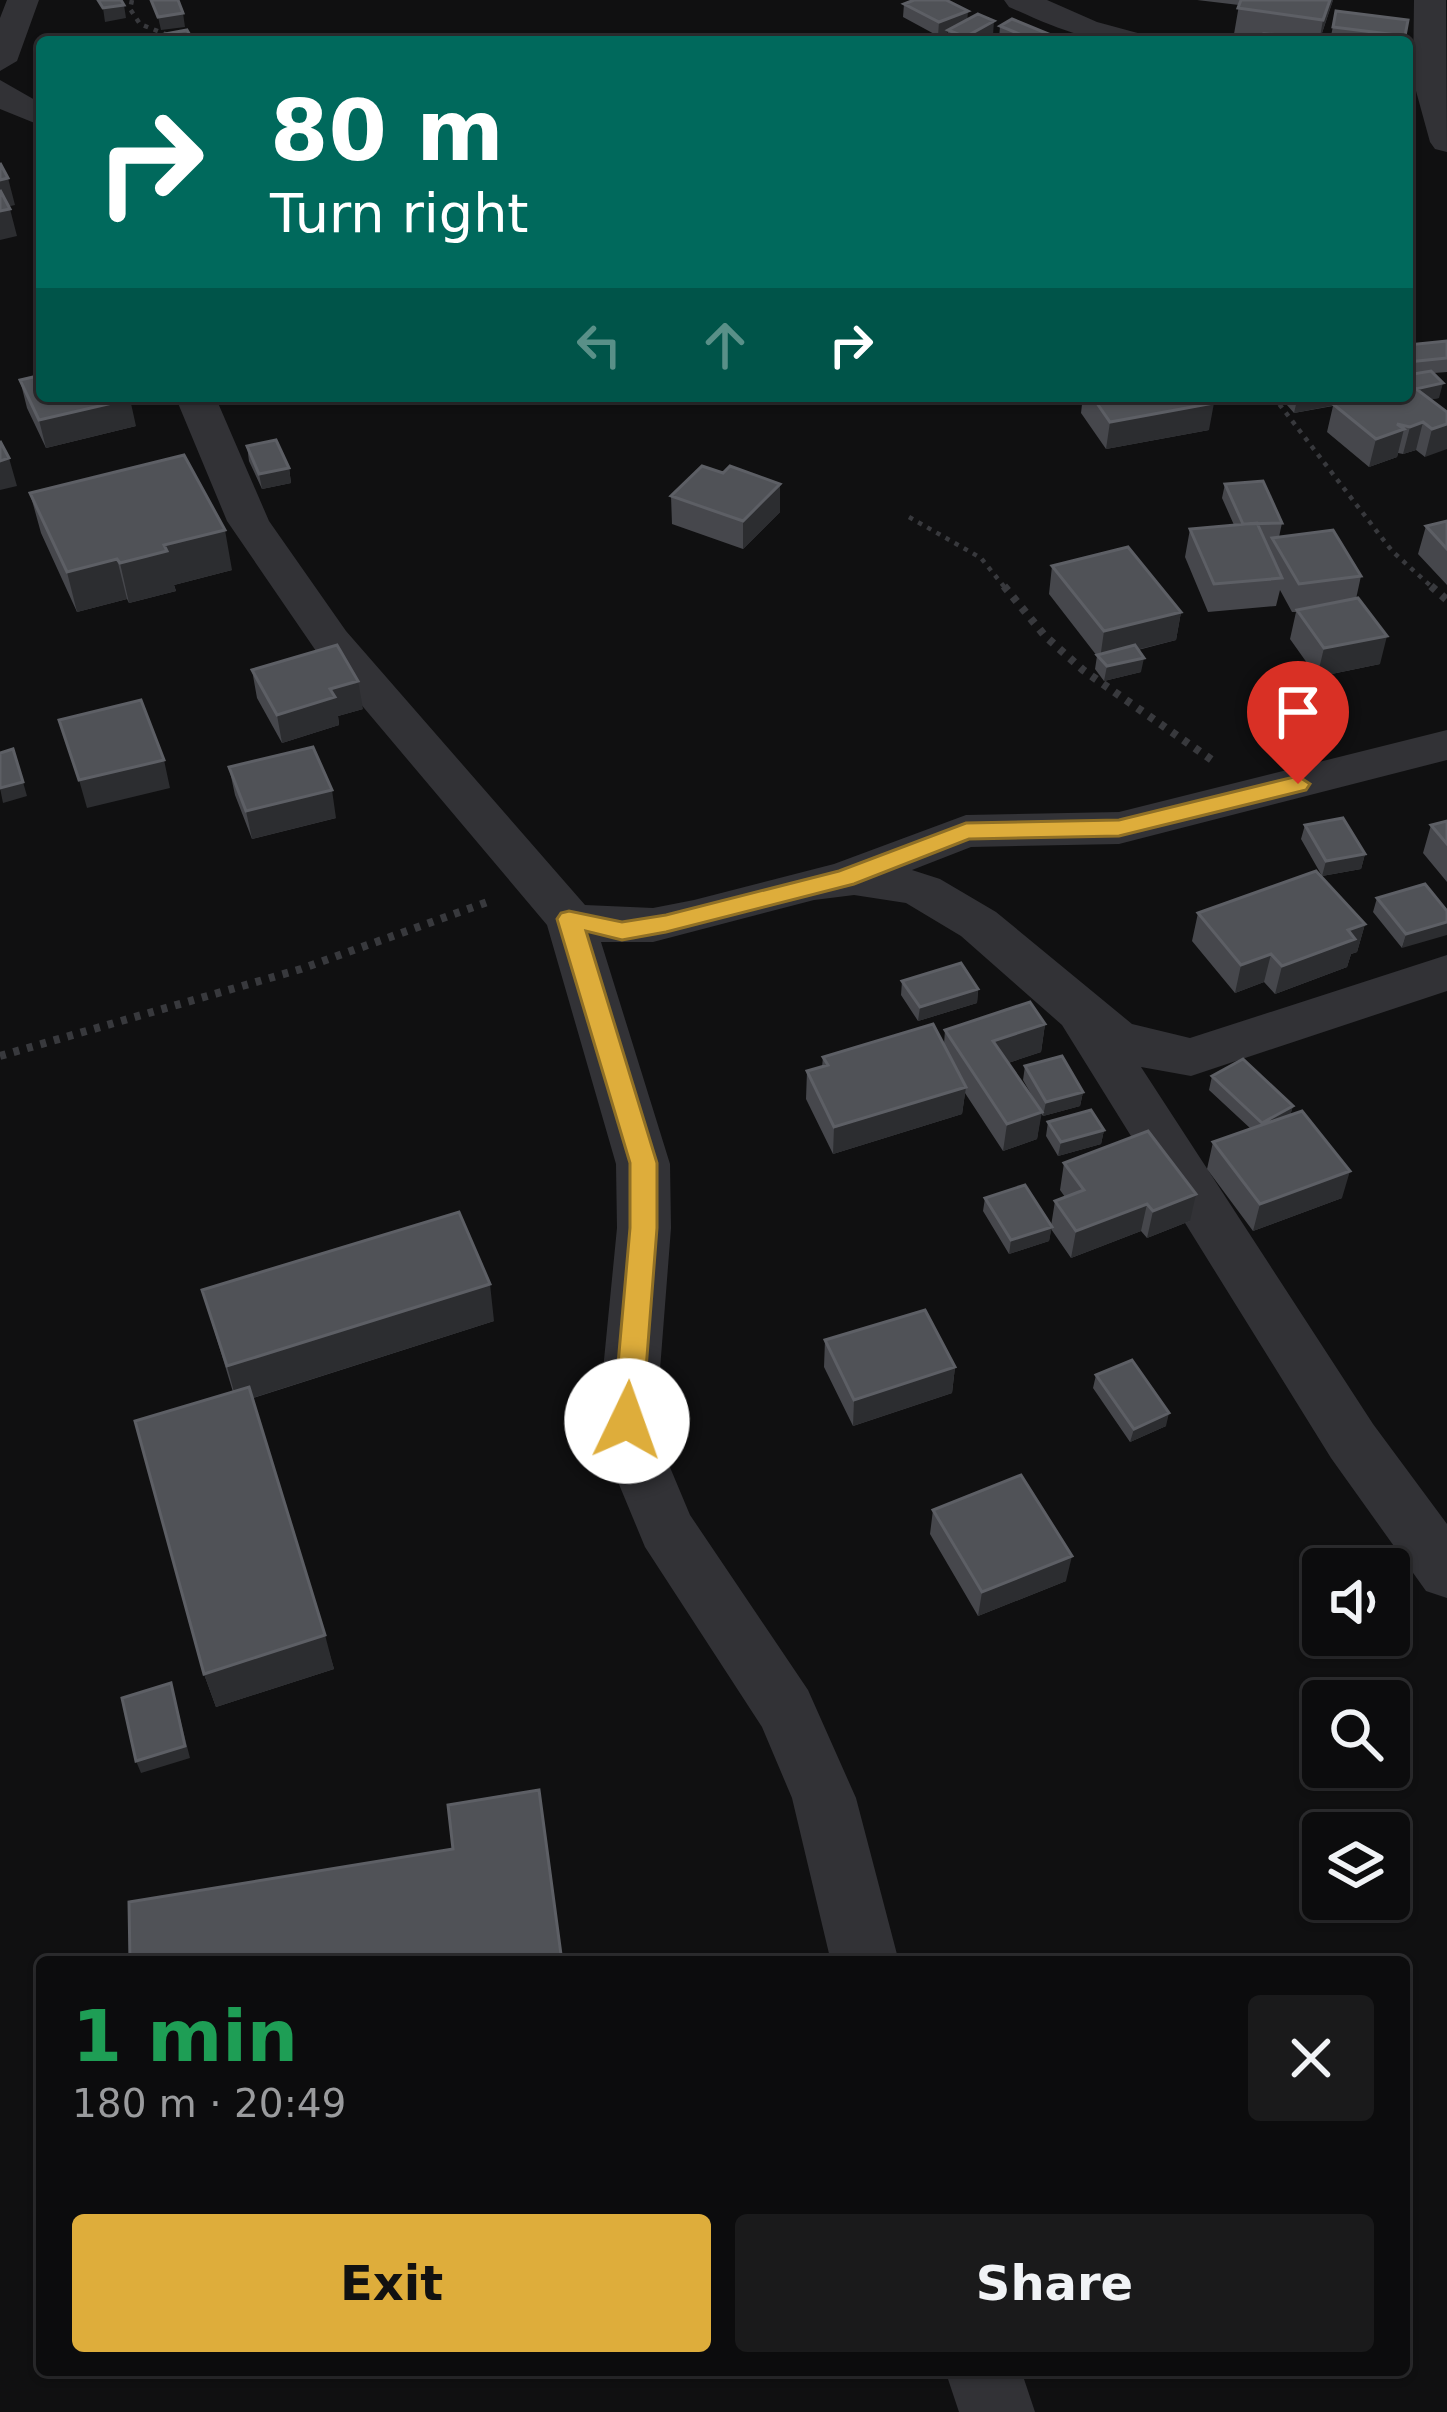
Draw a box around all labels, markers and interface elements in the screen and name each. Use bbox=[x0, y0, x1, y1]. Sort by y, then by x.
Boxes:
text: 80 m bbox=[270, 82, 504, 180]
icon: right bbox=[72, 84, 228, 240]
text: Turn right bbox=[270, 182, 529, 245]
icon: left bbox=[566, 312, 632, 378]
icon: ahead bbox=[692, 312, 758, 378]
icon: right bbox=[818, 312, 884, 378]
pin bbox=[1247, 661, 1349, 784]
icon: arrive bbox=[1265, 679, 1331, 745]
position arrow bbox=[564, 1358, 690, 1484]
map controls bbox=[1302, 1548, 1410, 1920]
button: sound bbox=[1302, 1548, 1410, 1656]
button: search bbox=[1302, 1680, 1410, 1788]
button: layers bbox=[1302, 1812, 1410, 1920]
text: 1 min bbox=[72, 1994, 298, 2078]
button: close bbox=[1248, 1995, 1374, 2121]
text: 180 m · 20:49 bbox=[72, 2081, 346, 2126]
button: Exit bbox=[72, 2214, 711, 2352]
button: Share bbox=[735, 2214, 1374, 2352]

